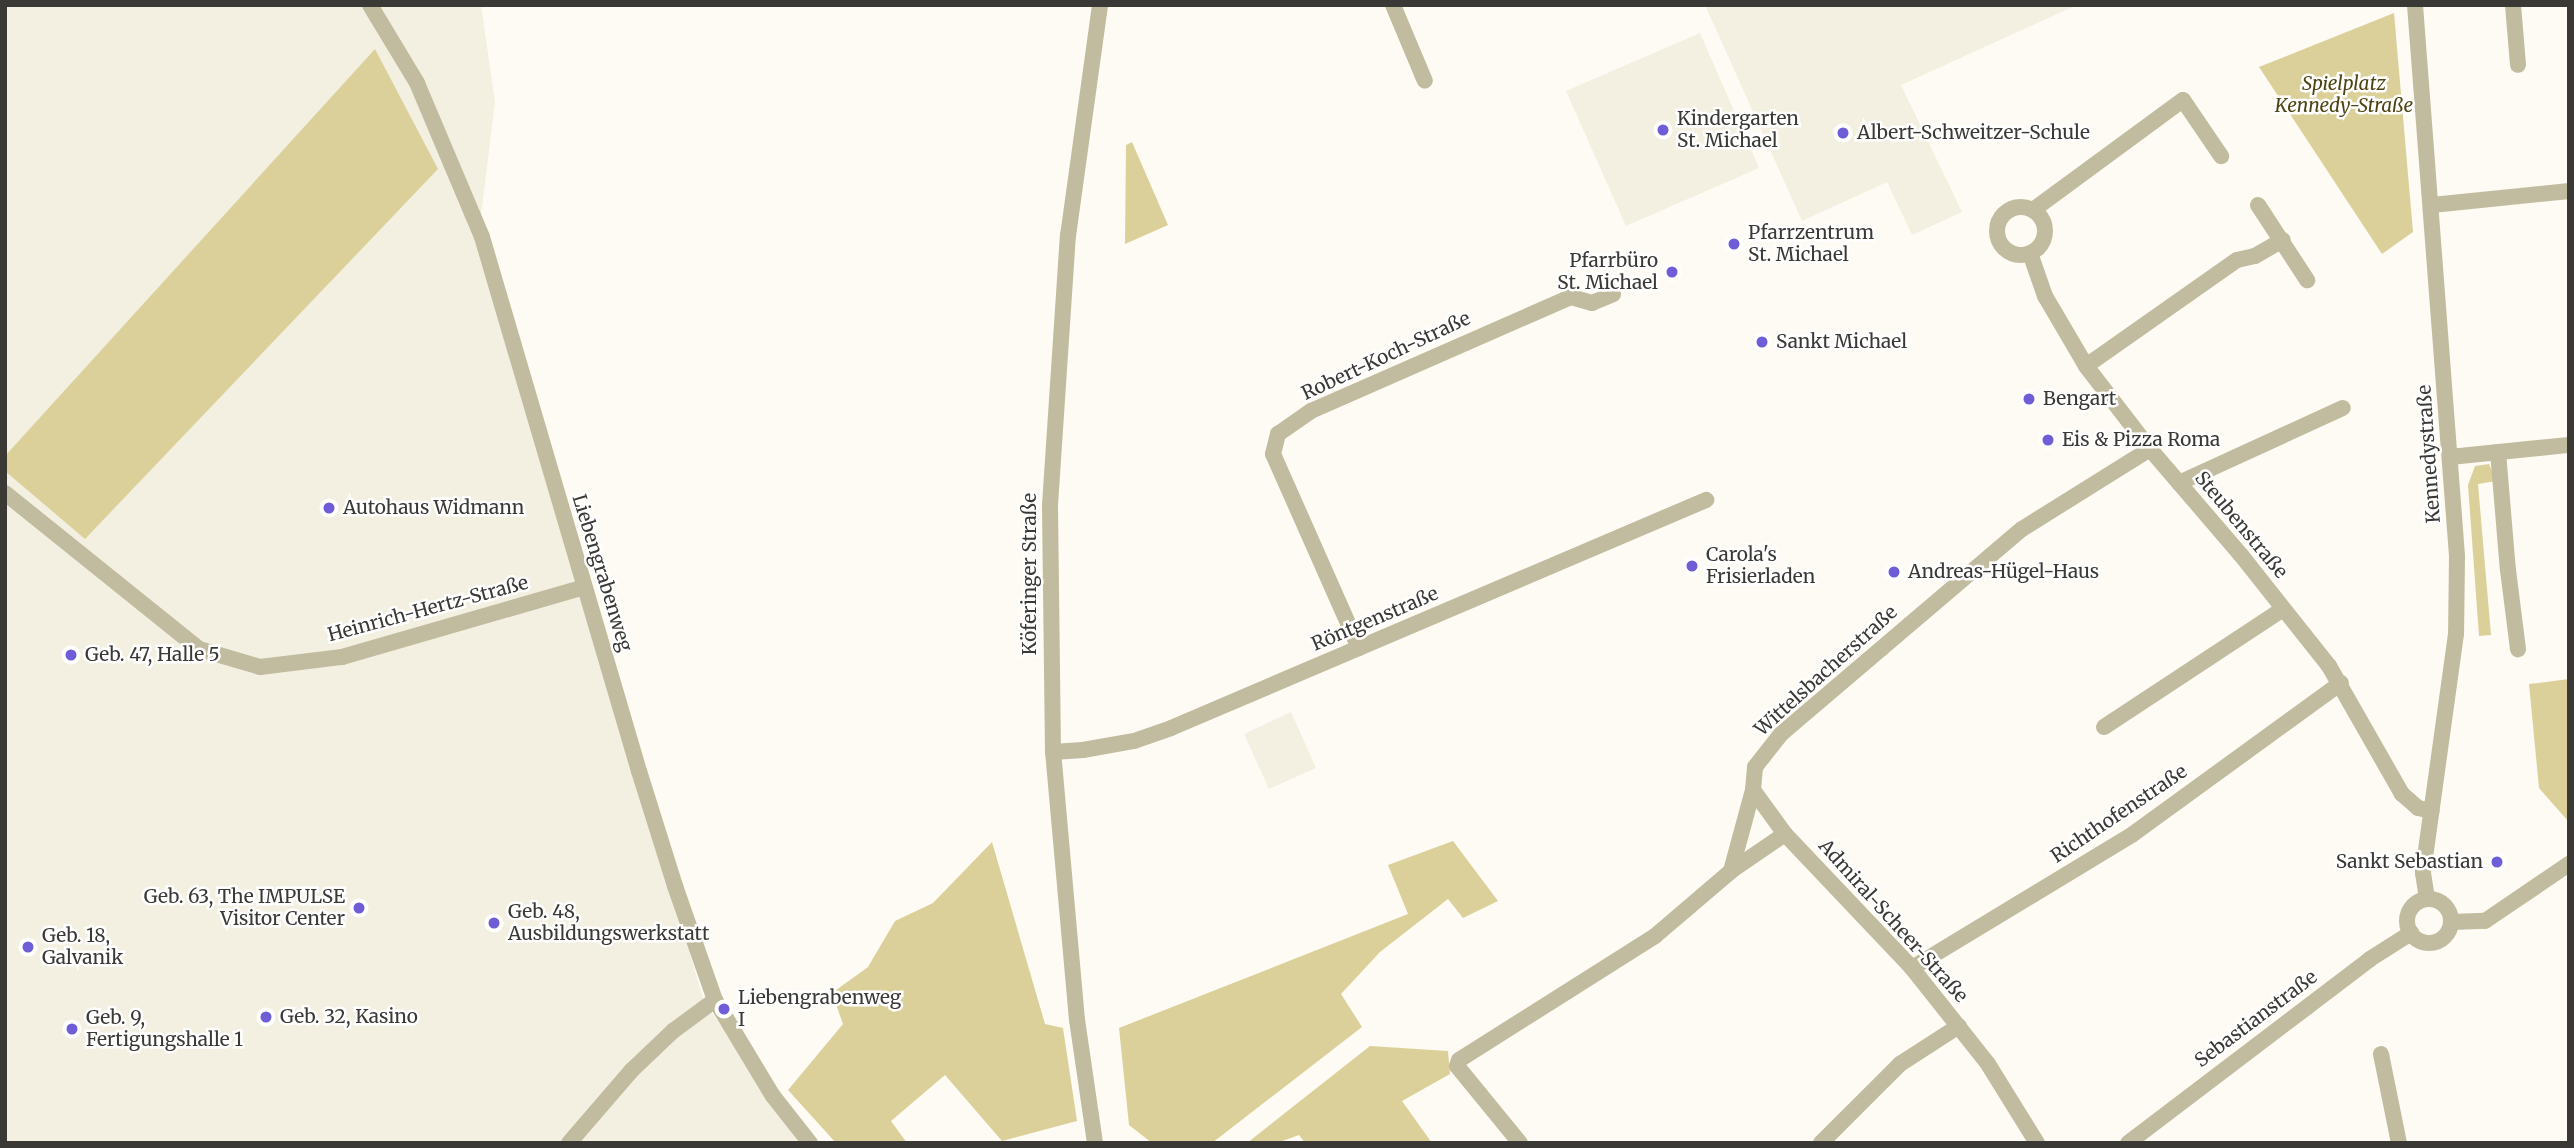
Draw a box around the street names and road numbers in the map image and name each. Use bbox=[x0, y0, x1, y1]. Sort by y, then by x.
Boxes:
street label: Robert-Koch-Straße bbox=[1298, 307, 1474, 405]
street label: Kennedystraße bbox=[2413, 384, 2445, 524]
street label: Steubenstraße bbox=[2190, 467, 2292, 583]
street label: Liebengrabenweg bbox=[567, 492, 637, 654]
street label: Köferinger Straße bbox=[1019, 493, 1041, 655]
street label: Heinrich-Hertz-Straße bbox=[325, 571, 531, 647]
street label: Röntgenstraße bbox=[1308, 582, 1442, 656]
street label: Wittelsbacherstraße bbox=[1750, 601, 1902, 741]
street label: Richthofenstraße bbox=[2047, 760, 2191, 868]
street label: Admiral-Scheer-Straße bbox=[1814, 835, 1972, 1007]
street label: Sebastianstraße bbox=[2190, 966, 2322, 1072]

